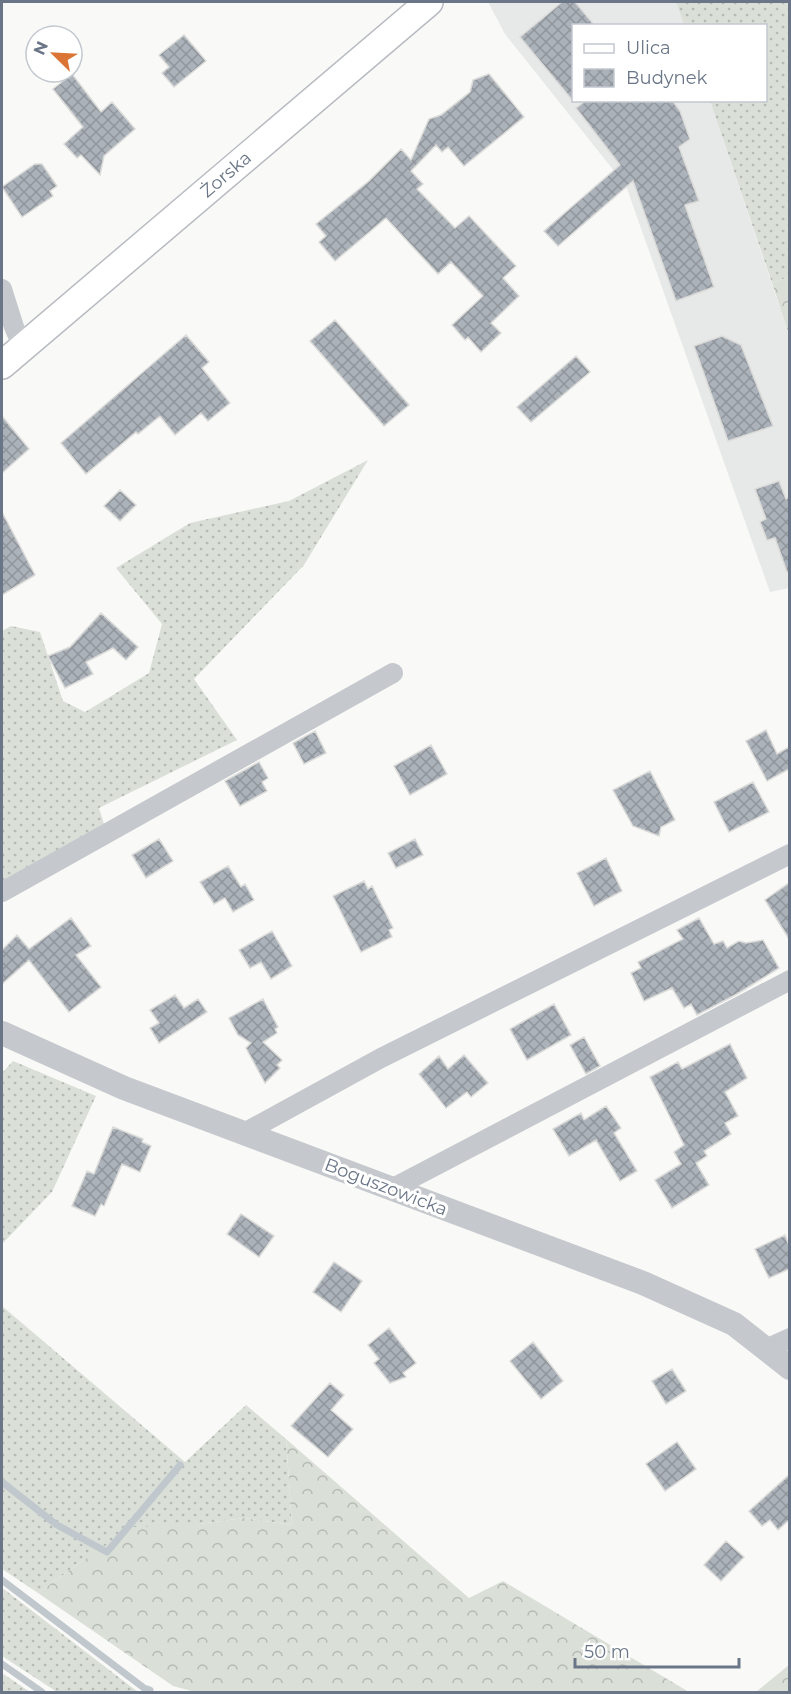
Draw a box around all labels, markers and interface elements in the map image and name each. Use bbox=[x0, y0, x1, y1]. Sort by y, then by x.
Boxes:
north arrow bbox=[24, 24, 84, 84]
legend bbox=[572, 24, 767, 102]
text: Ulica bbox=[626, 37, 671, 59]
text: N bbox=[29, 38, 52, 58]
text: Budynek bbox=[626, 67, 708, 89]
street label: Żorska bbox=[196, 147, 256, 202]
street label: Boguszowicka bbox=[321, 1153, 451, 1221]
scale bar bbox=[575, 1631, 738, 1669]
text: 50 m bbox=[584, 1641, 630, 1663]

